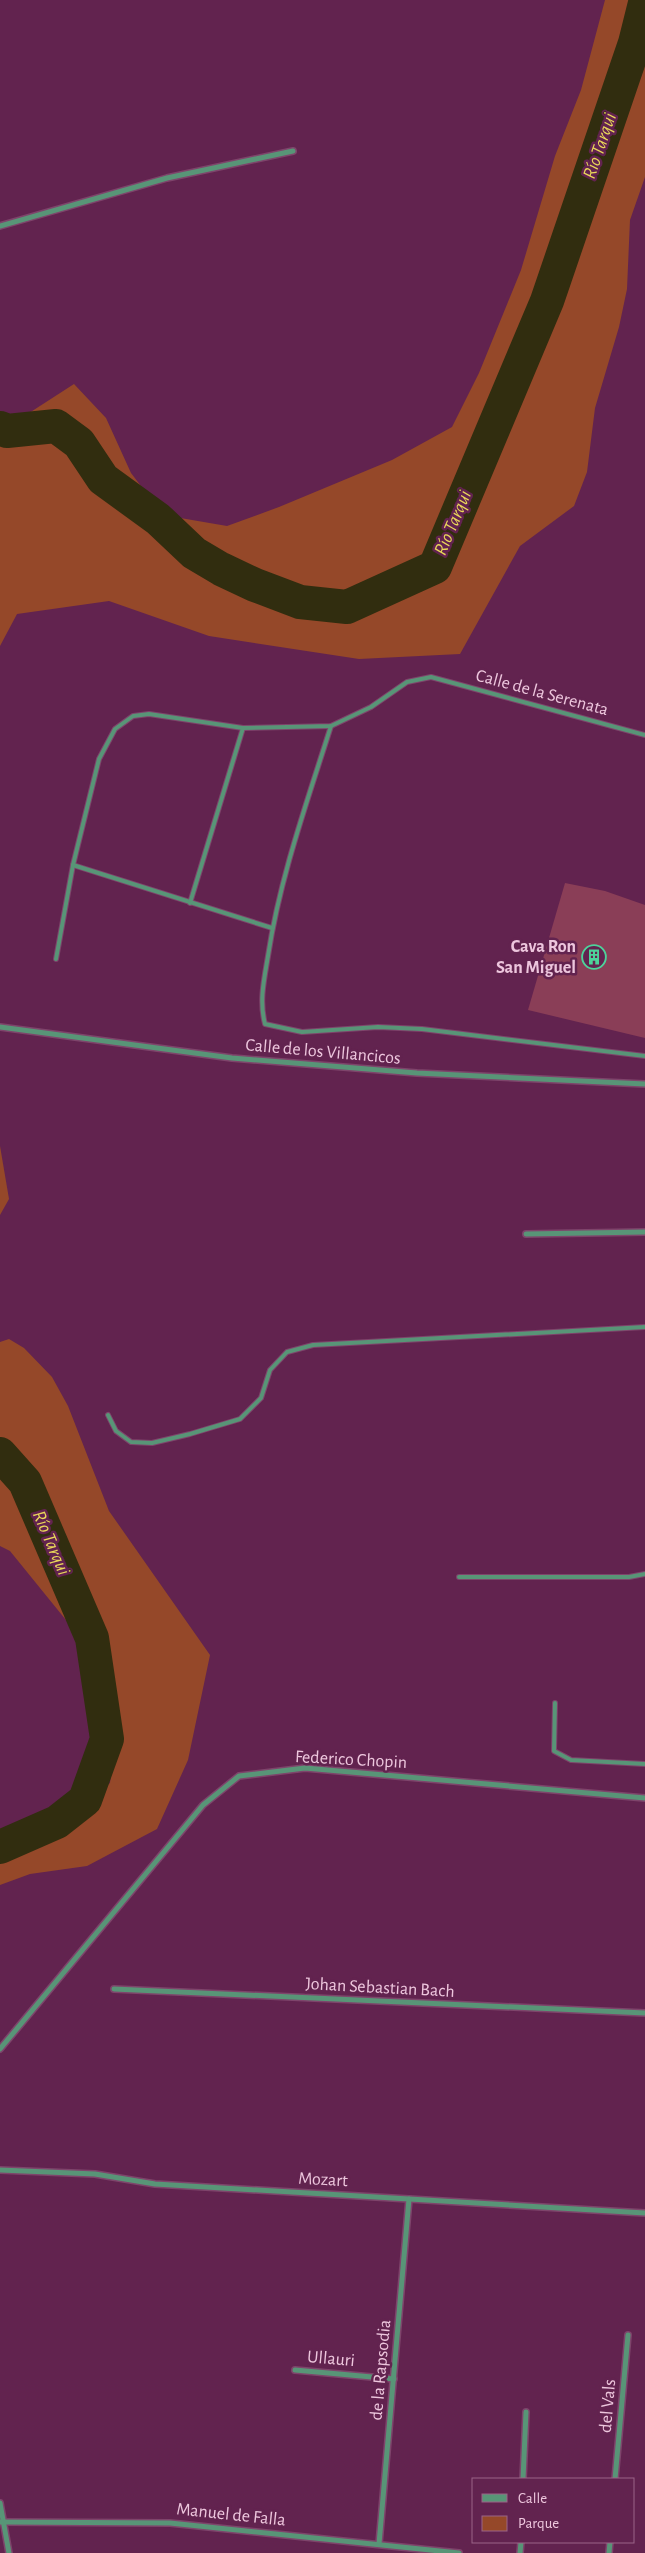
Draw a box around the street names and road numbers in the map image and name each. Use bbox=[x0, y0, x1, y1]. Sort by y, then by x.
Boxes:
street label: Calle de la Serenata bbox=[474, 667, 610, 719]
street label: Calle de los Villancicos bbox=[245, 1036, 401, 1068]
street label: Federico Chopin bbox=[294, 1748, 408, 1772]
street label: Johan Sebastian Bach bbox=[305, 1975, 455, 2001]
street label: Mozart bbox=[298, 2170, 348, 2190]
street label: de la Rapsodia bbox=[368, 2319, 394, 2421]
street label: Ullauri bbox=[306, 2348, 356, 2370]
street label: del Vals bbox=[597, 2378, 619, 2434]
street label: Manuel de Falla bbox=[175, 2500, 287, 2530]

